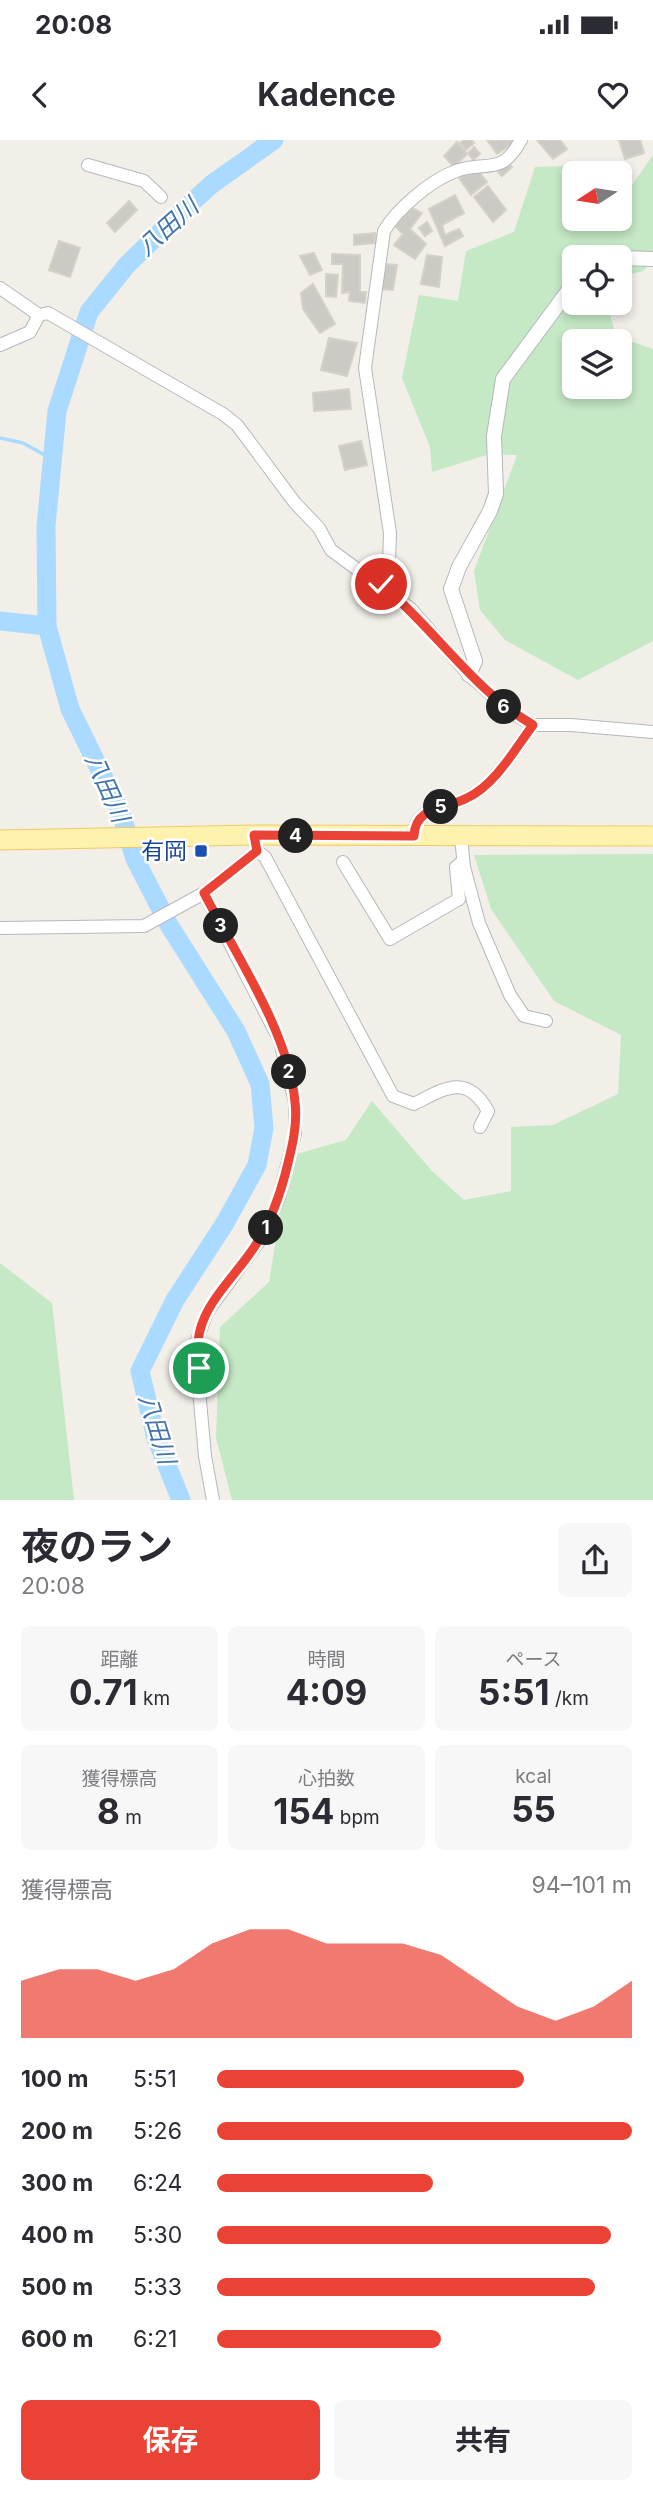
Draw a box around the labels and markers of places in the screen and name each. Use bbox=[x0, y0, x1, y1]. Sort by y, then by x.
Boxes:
pin bbox=[351, 554, 411, 614]
pin: 6 bbox=[486, 690, 522, 724]
pin: 5 bbox=[424, 790, 458, 824]
pin: 4 bbox=[278, 818, 314, 854]
place label: 有岡 bbox=[141, 837, 187, 865]
marker: 有岡 bbox=[193, 843, 209, 859]
pin: 3 bbox=[204, 908, 238, 944]
pin: 2 bbox=[272, 1054, 306, 1090]
pin: 1 bbox=[248, 1210, 284, 1246]
pin bbox=[169, 1338, 229, 1398]

